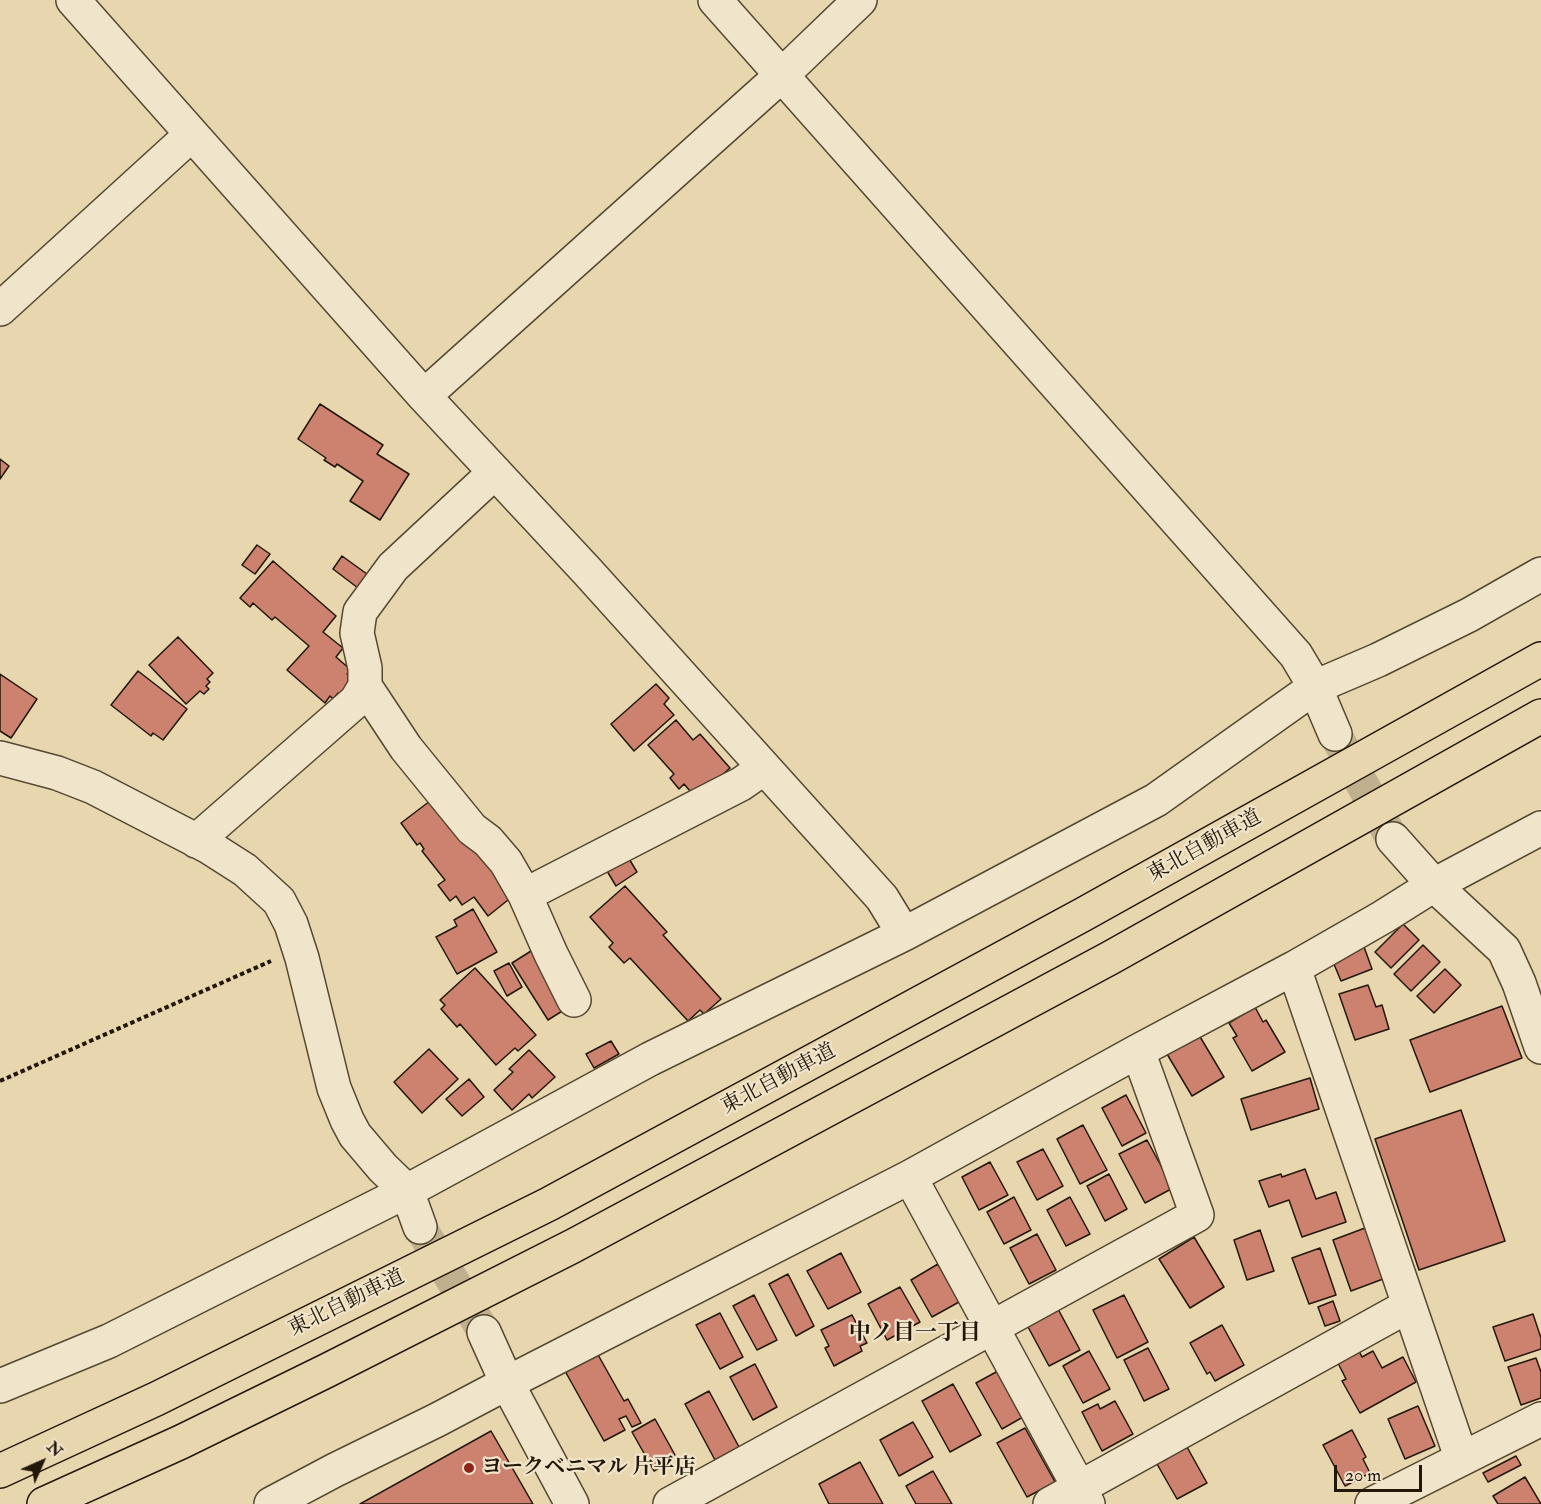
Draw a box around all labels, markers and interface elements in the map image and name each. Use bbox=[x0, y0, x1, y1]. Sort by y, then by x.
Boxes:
street label: 東北自動車道 bbox=[1144, 805, 1266, 889]
street label: 東北自動車道 bbox=[717, 1039, 841, 1121]
street label: 東北自動車道 bbox=[285, 1265, 409, 1343]
district label: 中ノ目一丁目 bbox=[849, 1321, 981, 1347]
north arrow bbox=[12, 1432, 72, 1492]
text: N bbox=[43, 1437, 67, 1461]
scale bar bbox=[1337, 1453, 1426, 1491]
place label: ヨークベニマル 片平店 bbox=[481, 1455, 695, 1481]
marker: ヨークベニマル 片平店 bbox=[462, 1461, 476, 1475]
text: 20 m bbox=[1345, 1464, 1381, 1487]

